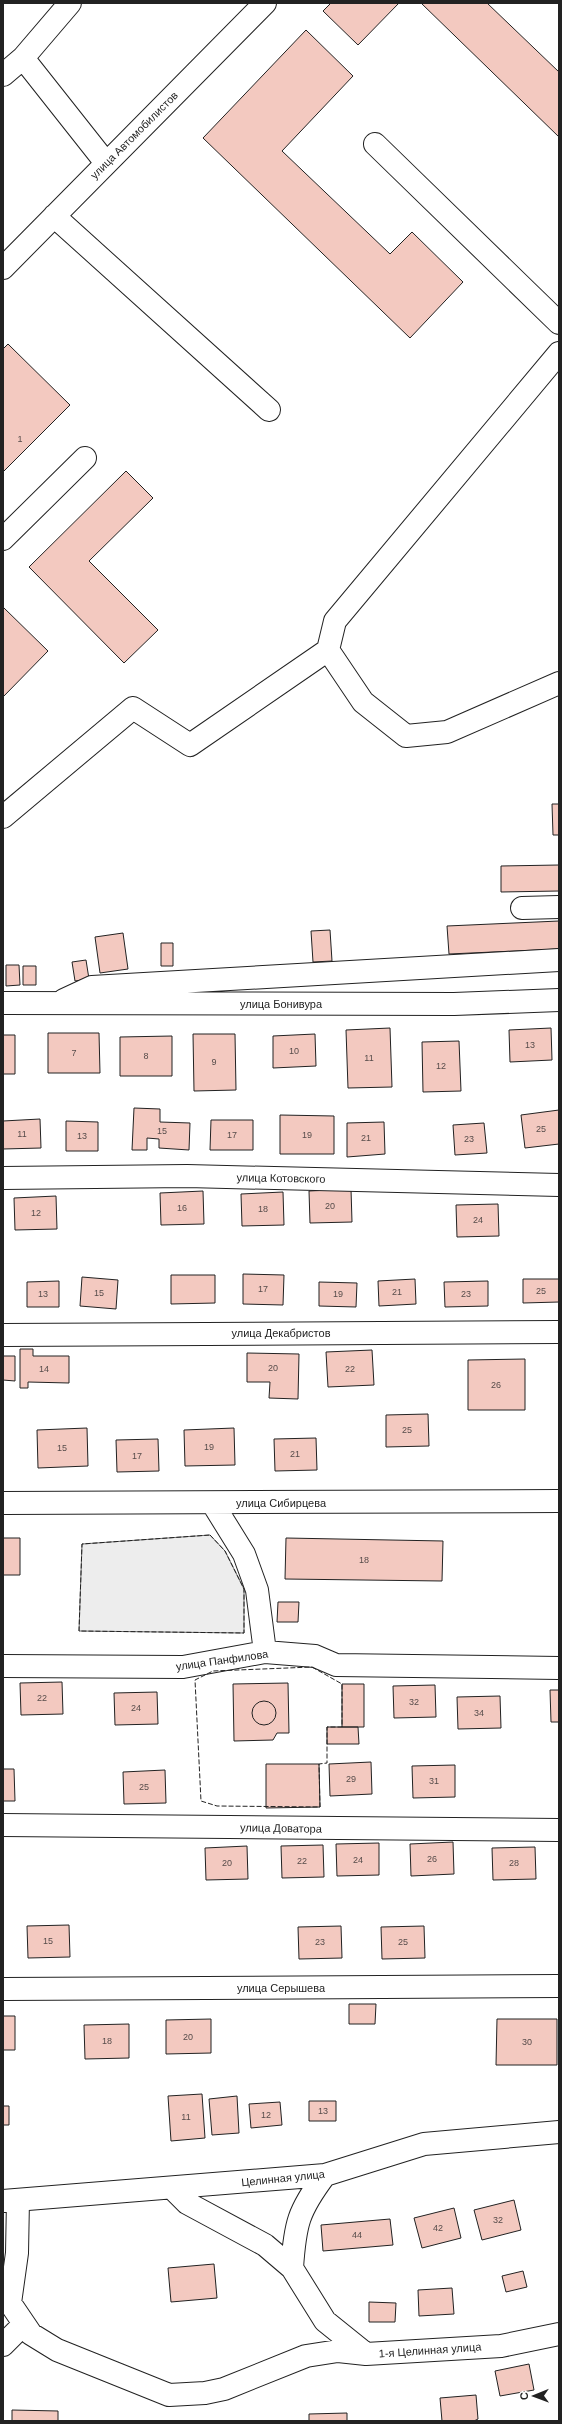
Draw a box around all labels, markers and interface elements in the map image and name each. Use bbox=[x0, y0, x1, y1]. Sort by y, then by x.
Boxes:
street label: улица Автомобилистов bbox=[88, 89, 180, 181]
house number: 1 bbox=[17, 434, 23, 444]
street label: улица Бонивура bbox=[240, 998, 323, 1010]
house number: 13 bbox=[525, 1040, 535, 1050]
house number: 10 bbox=[289, 1046, 299, 1056]
house number: 7 bbox=[71, 1048, 77, 1058]
house number: 8 bbox=[143, 1051, 149, 1061]
house number: 11 bbox=[364, 1053, 374, 1063]
house number: 9 bbox=[211, 1057, 217, 1067]
house number: 12 bbox=[436, 1061, 446, 1071]
house number: 25 bbox=[536, 1124, 546, 1134]
house number: 15 bbox=[157, 1126, 167, 1136]
house number: 11 bbox=[17, 1129, 27, 1139]
house number: 17 bbox=[227, 1130, 237, 1140]
house number: 19 bbox=[302, 1130, 312, 1140]
house number: 13 bbox=[77, 1131, 87, 1141]
house number: 21 bbox=[361, 1133, 371, 1143]
house number: 23 bbox=[464, 1134, 474, 1144]
street label: улица Котовского bbox=[237, 1171, 325, 1185]
house number: 20 bbox=[325, 1201, 335, 1211]
house number: 16 bbox=[177, 1203, 187, 1213]
house number: 18 bbox=[258, 1204, 268, 1214]
house number: 12 bbox=[31, 1208, 41, 1218]
house number: 24 bbox=[473, 1215, 483, 1225]
house number: 17 bbox=[258, 1284, 268, 1294]
house number: 25 bbox=[536, 1286, 546, 1296]
house number: 21 bbox=[392, 1287, 402, 1297]
house number: 15 bbox=[94, 1288, 104, 1298]
house number: 13 bbox=[38, 1289, 48, 1299]
house number: 19 bbox=[333, 1289, 343, 1299]
house number: 23 bbox=[461, 1289, 471, 1299]
street label: улица Декабристов bbox=[232, 1327, 331, 1339]
house number: 20 bbox=[268, 1363, 278, 1373]
house number: 14 bbox=[39, 1364, 49, 1374]
house number: 22 bbox=[345, 1364, 355, 1374]
house number: 26 bbox=[491, 1380, 501, 1390]
house number: 25 bbox=[402, 1425, 412, 1435]
house number: 19 bbox=[204, 1442, 214, 1452]
house number: 15 bbox=[57, 1443, 67, 1453]
house number: 21 bbox=[290, 1449, 300, 1459]
house number: 17 bbox=[132, 1451, 142, 1461]
street label: улица Сибирцева bbox=[236, 1497, 327, 1509]
house number: 18 bbox=[359, 1555, 369, 1565]
street label: улица Панфилова bbox=[175, 1647, 270, 1672]
house number: 22 bbox=[37, 1693, 47, 1703]
house number: 32 bbox=[409, 1697, 419, 1707]
house number: 24 bbox=[131, 1703, 141, 1713]
house number: 34 bbox=[474, 1708, 484, 1718]
house number: 29 bbox=[346, 1774, 356, 1784]
house number: 31 bbox=[429, 1776, 439, 1786]
house number: 25 bbox=[139, 1782, 149, 1792]
street label: улица Доватора bbox=[240, 1821, 323, 1835]
house number: 26 bbox=[427, 1854, 437, 1864]
house number: 24 bbox=[353, 1855, 363, 1865]
house number: 22 bbox=[297, 1856, 307, 1866]
house number: 20 bbox=[222, 1858, 232, 1868]
house number: 28 bbox=[509, 1858, 519, 1868]
house number: 15 bbox=[43, 1936, 53, 1946]
house number: 23 bbox=[315, 1937, 325, 1947]
house number: 25 bbox=[398, 1937, 408, 1947]
street label: улица Серышева bbox=[237, 1982, 326, 1994]
house number: 20 bbox=[183, 2032, 193, 2042]
house number: 18 bbox=[102, 2036, 112, 2046]
house number: 30 bbox=[522, 2037, 532, 2047]
house number: 13 bbox=[318, 2106, 328, 2116]
house number: 12 bbox=[261, 2110, 271, 2120]
house number: 11 bbox=[181, 2112, 191, 2122]
street label: Целинная улица bbox=[241, 2168, 326, 2188]
house number: 32 bbox=[493, 2215, 503, 2225]
house number: 42 bbox=[433, 2223, 443, 2233]
house number: 44 bbox=[352, 2230, 362, 2240]
street label: 1-я Целинная улица bbox=[378, 2340, 483, 2360]
north arrow bbox=[514, 2376, 554, 2416]
text: С bbox=[518, 2392, 530, 2400]

